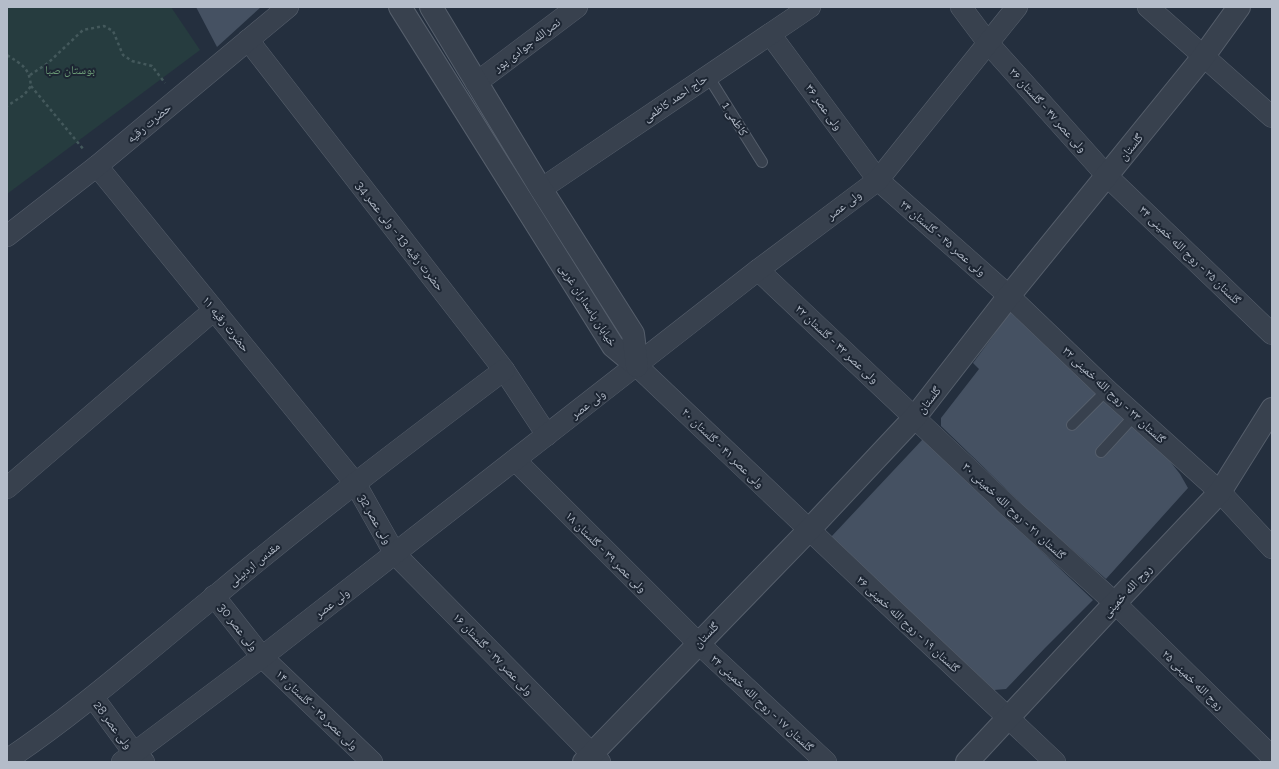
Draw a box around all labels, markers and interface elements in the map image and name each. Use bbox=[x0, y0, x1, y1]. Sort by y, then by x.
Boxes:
street label: نصرالله جوادی پور bbox=[490, 15, 563, 75]
park label: بوستان صبا bbox=[45, 63, 95, 77]
street label: ولی عصر ۴۷ - گلستان ۲۶ bbox=[1006, 65, 1090, 155]
street label: حاج احمد کاظمی bbox=[640, 71, 710, 125]
street label: ولی عصر ۳۶ bbox=[803, 81, 845, 133]
street label: کاظمی 1 bbox=[719, 99, 751, 139]
street label: حضرت رقیه bbox=[124, 100, 174, 146]
street label: گلستان bbox=[1116, 131, 1146, 163]
street label: حضرت رقیه 13 - ولی عصر 34 bbox=[353, 178, 447, 294]
street label: ولی عصر bbox=[823, 187, 864, 223]
street label: ولی عصر ۴۵ - گلستان ۲۴ bbox=[897, 197, 989, 279]
street label: گلستان ۲۵ - روح الله خمینی ۳۴ bbox=[1136, 203, 1244, 307]
street label: خیابان پاسداران غربی bbox=[556, 261, 620, 349]
street label: حضرت رقیه ۱۱ bbox=[199, 293, 253, 355]
street label: ولی عصر ۴۳ - گلستان ۲۲ bbox=[792, 302, 882, 386]
street label: گلستان ۲۳ - روح الله خمینی ۳۲ bbox=[1060, 344, 1168, 447]
street label: گلستان bbox=[914, 384, 944, 416]
street label: ولی عصر bbox=[567, 386, 608, 422]
street label: ولی عصر ۴۱ - گلستان ۲۰ bbox=[679, 405, 767, 491]
street label: گلستان ۲۱ - روح الله خمینی ۳۰ bbox=[960, 460, 1068, 563]
street label: ولی عصر 32 bbox=[355, 491, 395, 547]
street label: ولی عصر ۳۹ - گلستان ۱۸ bbox=[563, 509, 649, 595]
street label: مقدس اردبیلی bbox=[225, 539, 283, 589]
street label: روح الله خمینی bbox=[1099, 562, 1155, 620]
street label: گلستان ۱۹ - روح الله خمینی ۲۶ bbox=[854, 573, 962, 676]
street label: ولی عصر bbox=[311, 585, 352, 621]
street label: ولی عصر 30 bbox=[215, 600, 261, 654]
street label: ولی عصر ۳۷ - گلستان ۱۶ bbox=[450, 610, 536, 698]
street label: گلستان bbox=[690, 619, 722, 651]
street label: روح الله خمینی ۲۵ bbox=[1159, 647, 1227, 713]
street label: گلستان ۱۷ - روح الله خمینی ۲۴ bbox=[708, 652, 816, 755]
street label: ولی عصر ۳۵ - گلستان ۱۴ bbox=[273, 667, 361, 753]
street label: ولی عصر 28 bbox=[91, 698, 135, 752]

